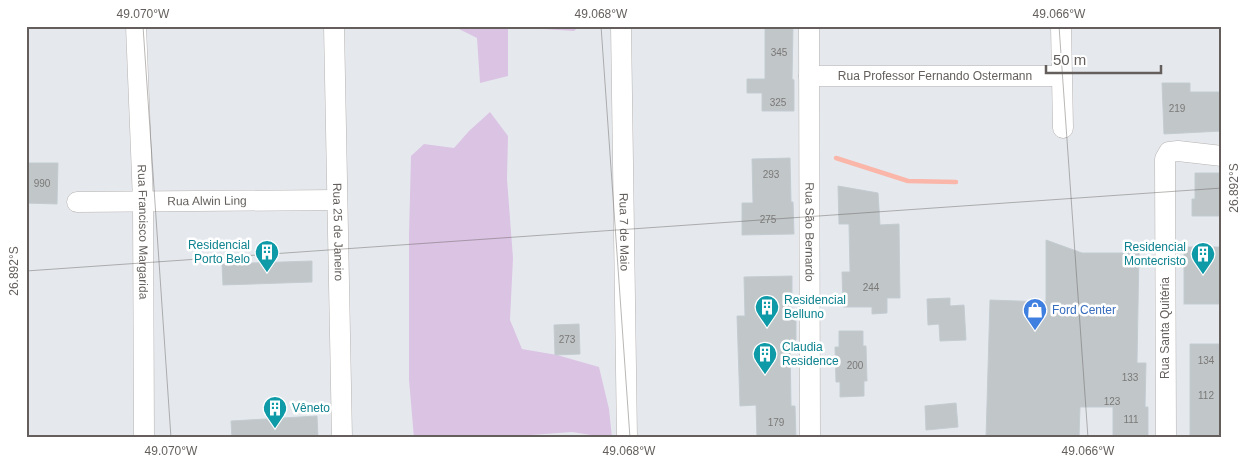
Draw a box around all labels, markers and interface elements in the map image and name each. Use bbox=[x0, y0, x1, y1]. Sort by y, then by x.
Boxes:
text: 49.070°W bbox=[117, 7, 170, 21]
text: 49.068°W bbox=[575, 7, 628, 21]
text: 49.066°W bbox=[1033, 7, 1086, 21]
scale bar bbox=[1046, 42, 1160, 74]
house number: 345 bbox=[771, 47, 788, 58]
text: 50 m bbox=[1053, 51, 1086, 68]
street label: Rua Professor Fernando Ostermann bbox=[838, 69, 1032, 83]
house number: 325 bbox=[770, 97, 787, 108]
house number: 219 bbox=[1169, 103, 1186, 114]
text: 26.892°S bbox=[1227, 163, 1241, 213]
street label: Rua Francisco Margarida bbox=[135, 164, 150, 300]
house number: 293 bbox=[763, 169, 780, 180]
house number: 990 bbox=[34, 178, 51, 189]
street label: Rua São Bernardo bbox=[802, 182, 817, 282]
street label: Rua 25 de Janeiro bbox=[330, 183, 346, 282]
street label: Rua 7 de Maio bbox=[616, 193, 632, 271]
street label: Rua Alwin Ling bbox=[167, 194, 247, 208]
house number: 275 bbox=[760, 214, 777, 225]
place label: Residencial Porto Belo bbox=[188, 238, 250, 266]
building icon: Residencial Porto Belo bbox=[254, 239, 280, 273]
place label: Residencial Montecristo bbox=[1124, 240, 1186, 268]
building icon: Residencial Montecristo bbox=[1190, 241, 1216, 275]
text: 26.892°S bbox=[7, 246, 21, 296]
street label: Rua Santa Quitéria bbox=[1158, 277, 1172, 379]
house number: 244 bbox=[863, 282, 880, 293]
place label: Residencial Belluno bbox=[784, 293, 846, 321]
building icon: Residencial Belluno bbox=[754, 294, 780, 328]
shop icon: Ford Center bbox=[1022, 297, 1048, 331]
place label: Ford Center bbox=[1052, 303, 1116, 317]
house number: 273 bbox=[559, 334, 576, 345]
place label: Claudia Residence bbox=[782, 340, 839, 368]
building icon: Claudia Residence bbox=[752, 341, 778, 375]
house number: 134 bbox=[1198, 355, 1215, 366]
house number: 200 bbox=[847, 360, 864, 371]
house number: 133 bbox=[1122, 372, 1139, 383]
house number: 112 bbox=[1198, 390, 1214, 401]
building icon: Vêneto bbox=[262, 395, 288, 429]
house number: 123 bbox=[1104, 396, 1121, 407]
place label: Vêneto bbox=[292, 401, 330, 415]
house number: 111 bbox=[1123, 414, 1139, 425]
house number: 179 bbox=[768, 417, 785, 428]
text: 49.070°W bbox=[145, 444, 198, 458]
text: 49.068°W bbox=[603, 444, 656, 458]
text: 49.066°W bbox=[1062, 444, 1115, 458]

